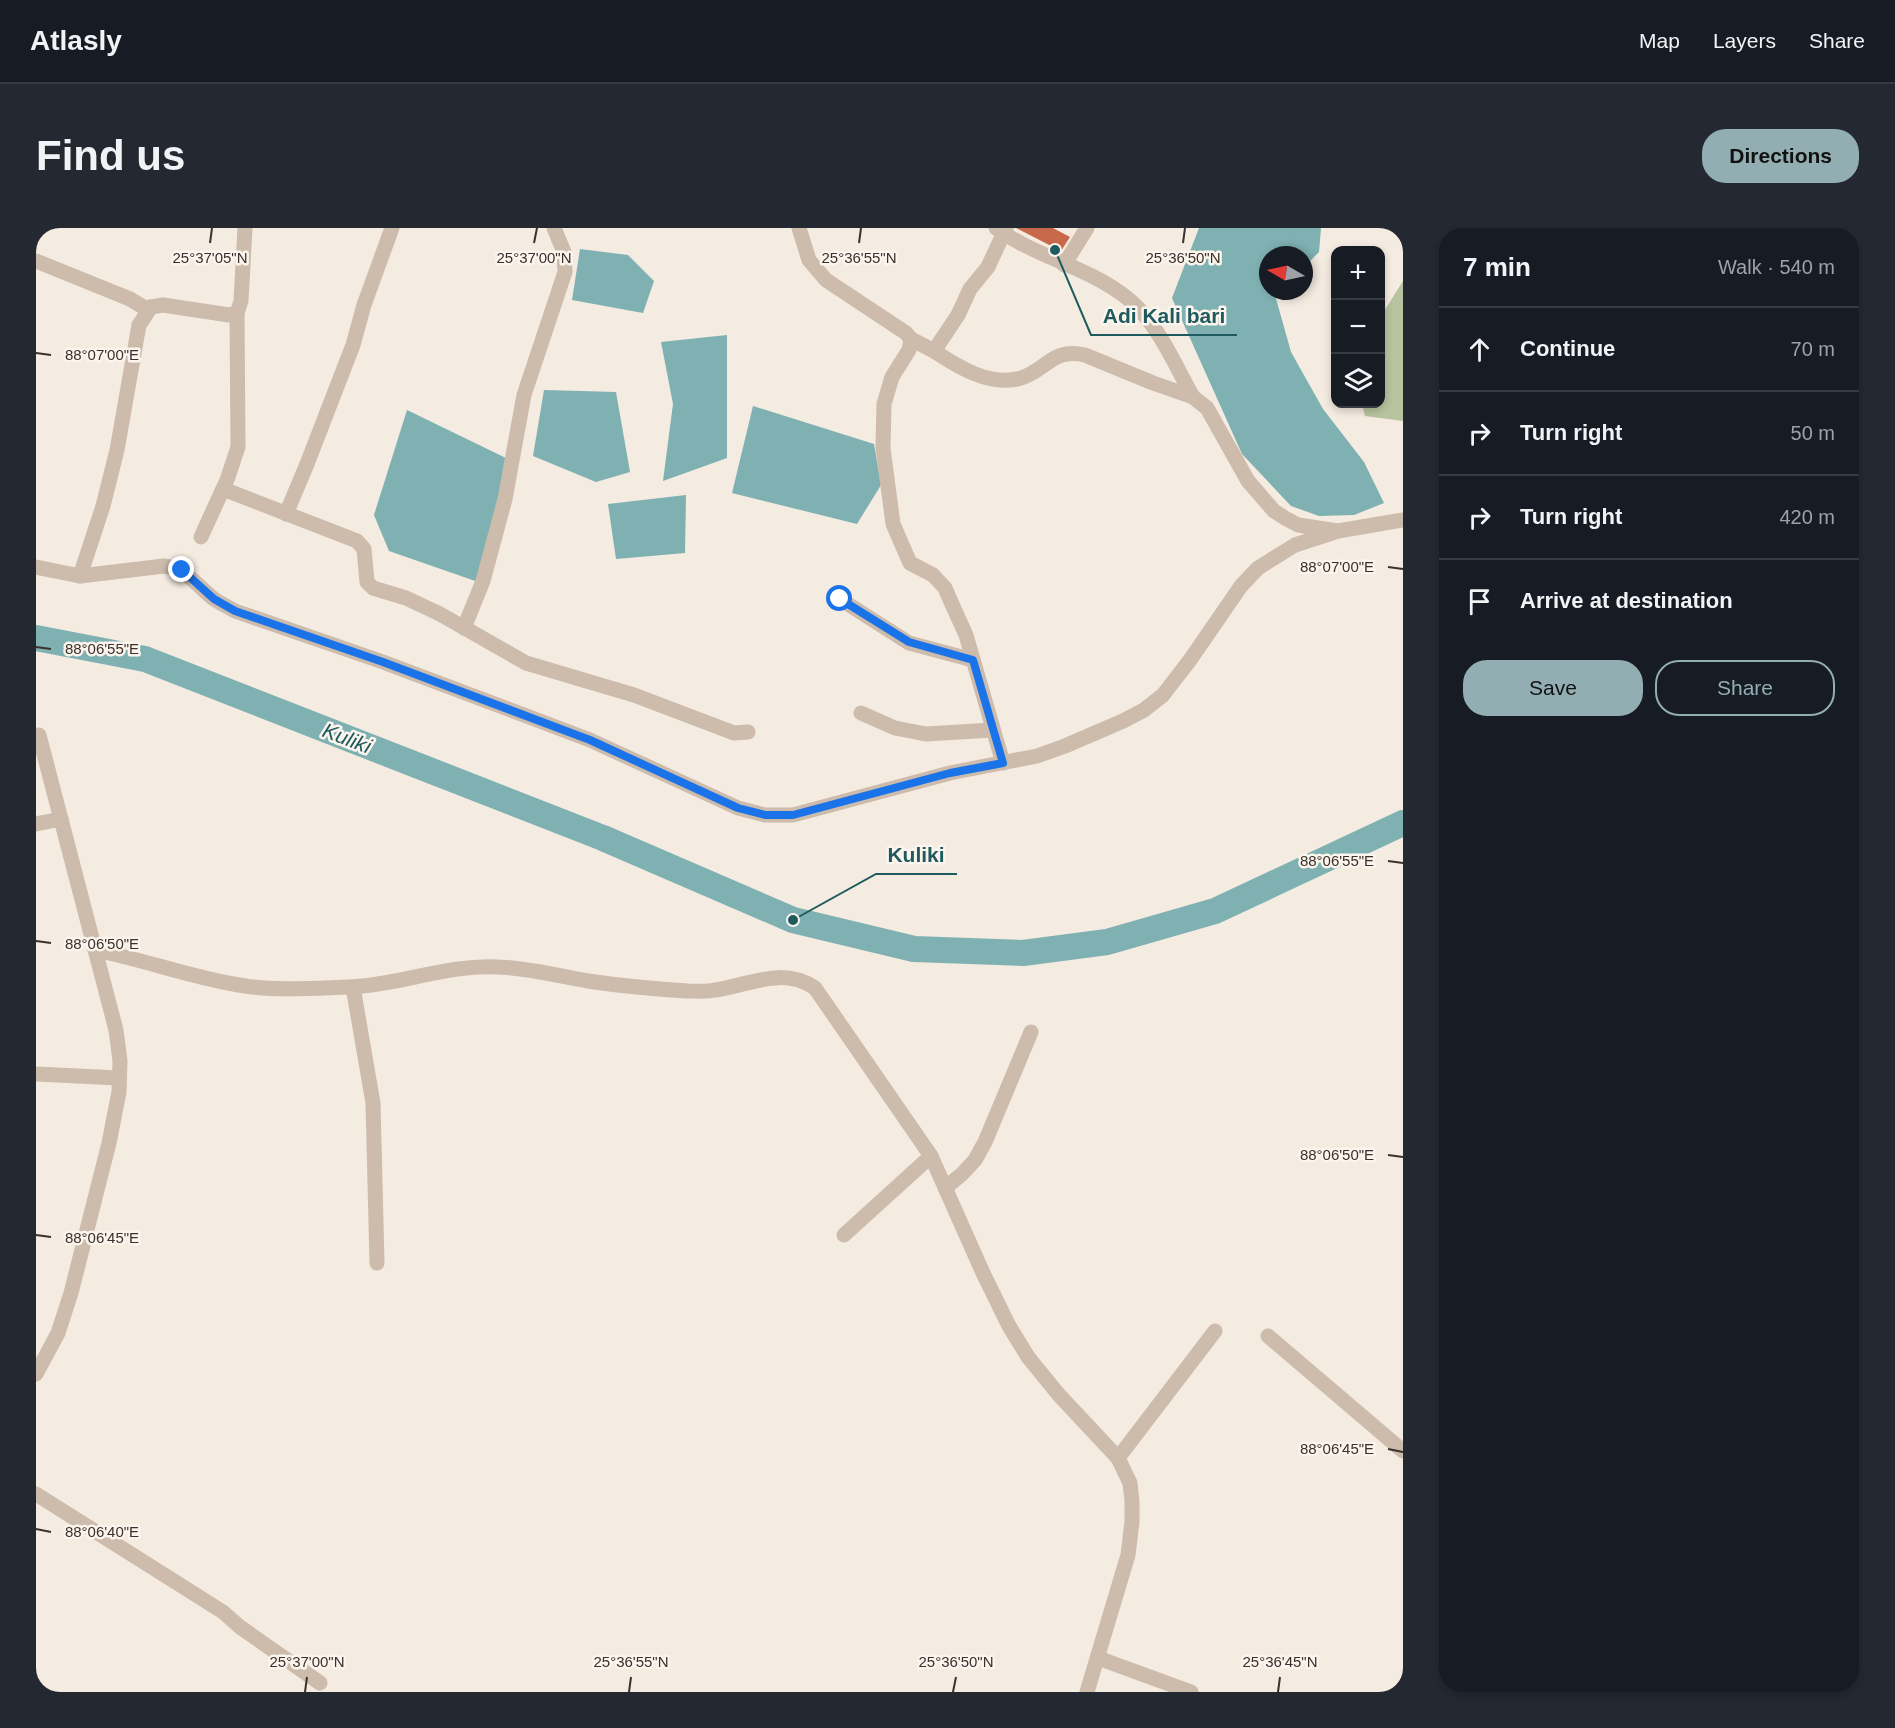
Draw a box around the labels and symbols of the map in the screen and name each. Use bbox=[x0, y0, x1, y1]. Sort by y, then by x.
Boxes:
north arrow bbox=[1259, 246, 1313, 300]
text: 25°37'05"N bbox=[172, 249, 248, 266]
text: 25°37'00"N bbox=[496, 249, 572, 266]
text: 25°36'55"N bbox=[821, 249, 897, 266]
text: 25°36'50"N bbox=[1145, 249, 1221, 266]
callout: Adi Kali bari bbox=[1091, 296, 1237, 335]
text: Adi Kali bari bbox=[1103, 304, 1225, 327]
text: 88°07'00"E bbox=[65, 346, 139, 363]
route end bbox=[168, 556, 194, 582]
text: 88°07'00"E bbox=[1300, 558, 1374, 575]
route start bbox=[826, 585, 852, 611]
text: 88°06'55"E bbox=[65, 640, 139, 657]
water label: Kuliki bbox=[319, 718, 376, 758]
callout: Kuliki bbox=[876, 835, 957, 874]
text: Kuliki bbox=[887, 843, 945, 866]
text: 88°06'55"E bbox=[1300, 852, 1374, 869]
text: 88°06'50"E bbox=[65, 935, 139, 952]
text: 88°06'50"E bbox=[1300, 1146, 1374, 1163]
text: 88°06'45"E bbox=[65, 1229, 139, 1246]
text: 88°06'45"E bbox=[1300, 1440, 1374, 1457]
text: 88°06'40"E bbox=[65, 1523, 139, 1540]
text: 25°37'00"N bbox=[269, 1653, 345, 1670]
text: 25°36'55"N bbox=[593, 1653, 669, 1670]
text: 25°36'50"N bbox=[918, 1653, 994, 1670]
text: 25°36'45"N bbox=[1242, 1653, 1318, 1670]

